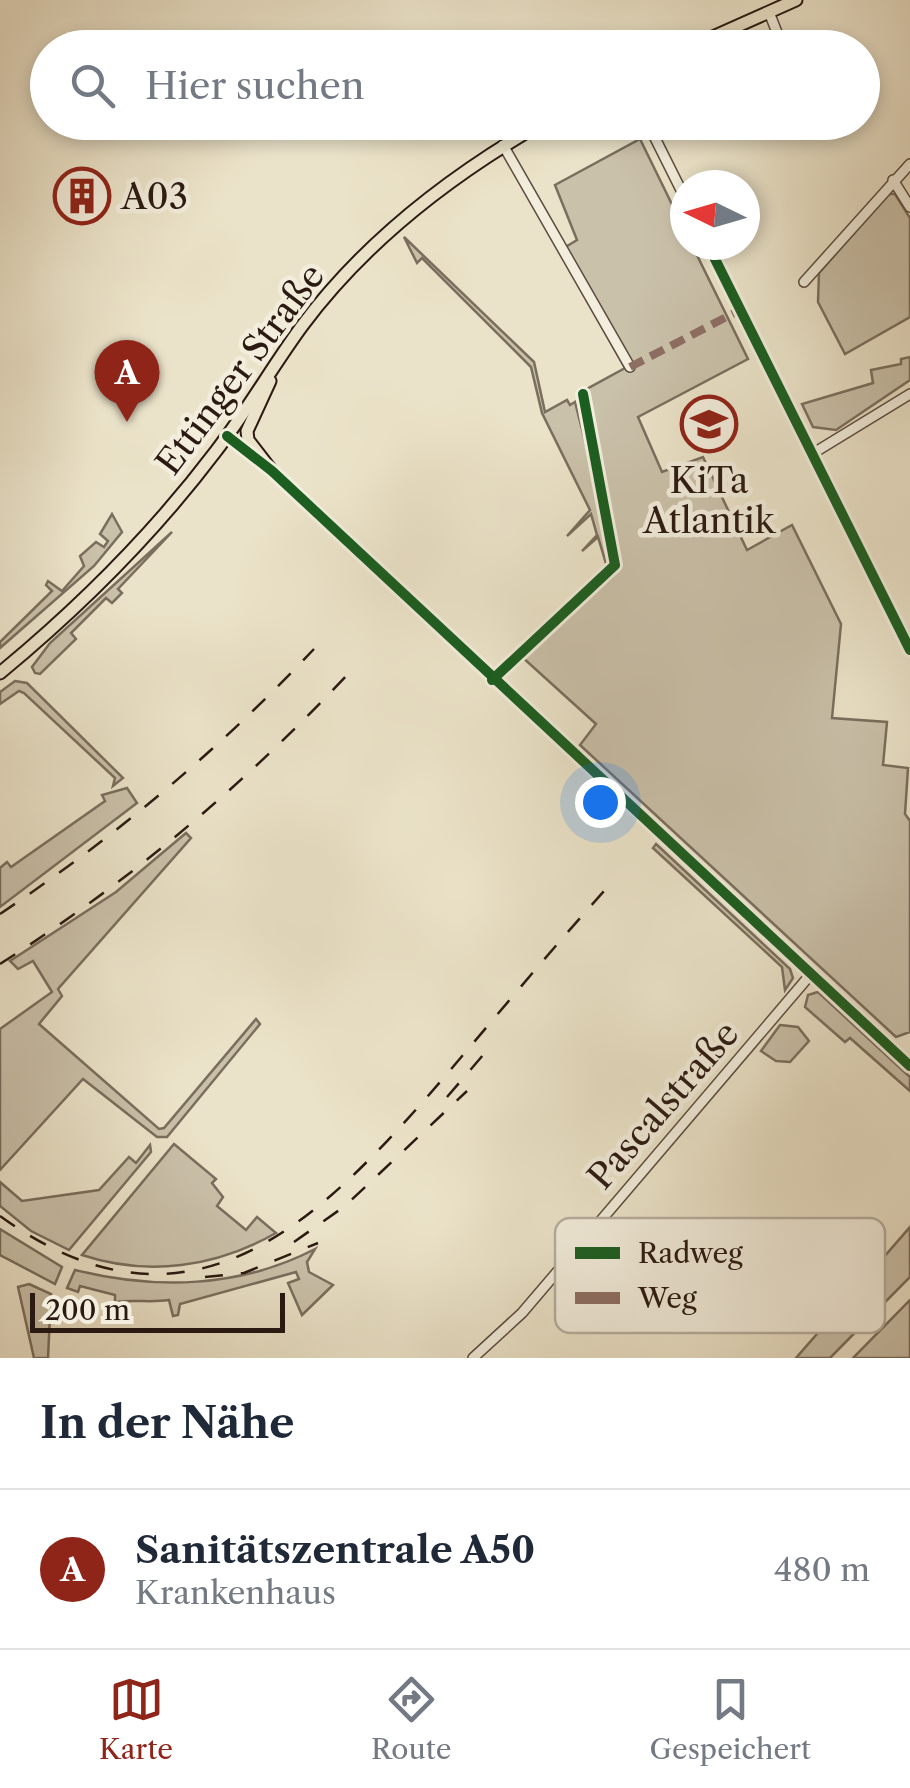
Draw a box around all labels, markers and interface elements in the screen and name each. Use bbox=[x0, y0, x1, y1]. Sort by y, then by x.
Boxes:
search box bbox=[30, 30, 880, 140]
icon: search bbox=[65, 58, 120, 113]
text: Hier suchen bbox=[145, 62, 365, 109]
building icon: A03 bbox=[52, 166, 112, 226]
north arrow bbox=[670, 170, 760, 260]
place label: A03 bbox=[120, 175, 188, 218]
street label: Ettinger Straße bbox=[147, 255, 333, 483]
pin: A bbox=[94, 340, 160, 422]
school or university icon: KiTa Atlantik bbox=[679, 394, 739, 454]
place label: KiTa Atlantik bbox=[642, 459, 777, 542]
your location bbox=[575, 777, 626, 828]
street label: Pascalstraße bbox=[579, 1012, 747, 1198]
legend bbox=[555, 1218, 885, 1333]
text: Radweg bbox=[638, 1236, 743, 1270]
text: Weg bbox=[637, 1281, 697, 1315]
scale bar bbox=[30, 1288, 285, 1332]
text: 200 m bbox=[45, 1293, 130, 1327]
text: In der Nähe bbox=[40, 1397, 294, 1449]
text: Sanitätszentrale A50 bbox=[135, 1526, 535, 1573]
text: A bbox=[60, 1550, 85, 1589]
text: 480 m bbox=[774, 1550, 870, 1589]
text: Krankenhaus bbox=[135, 1573, 336, 1612]
tab: Karte bbox=[99, 1672, 173, 1766]
tab: Route bbox=[371, 1672, 451, 1766]
tab: Gespeichert bbox=[649, 1672, 811, 1766]

